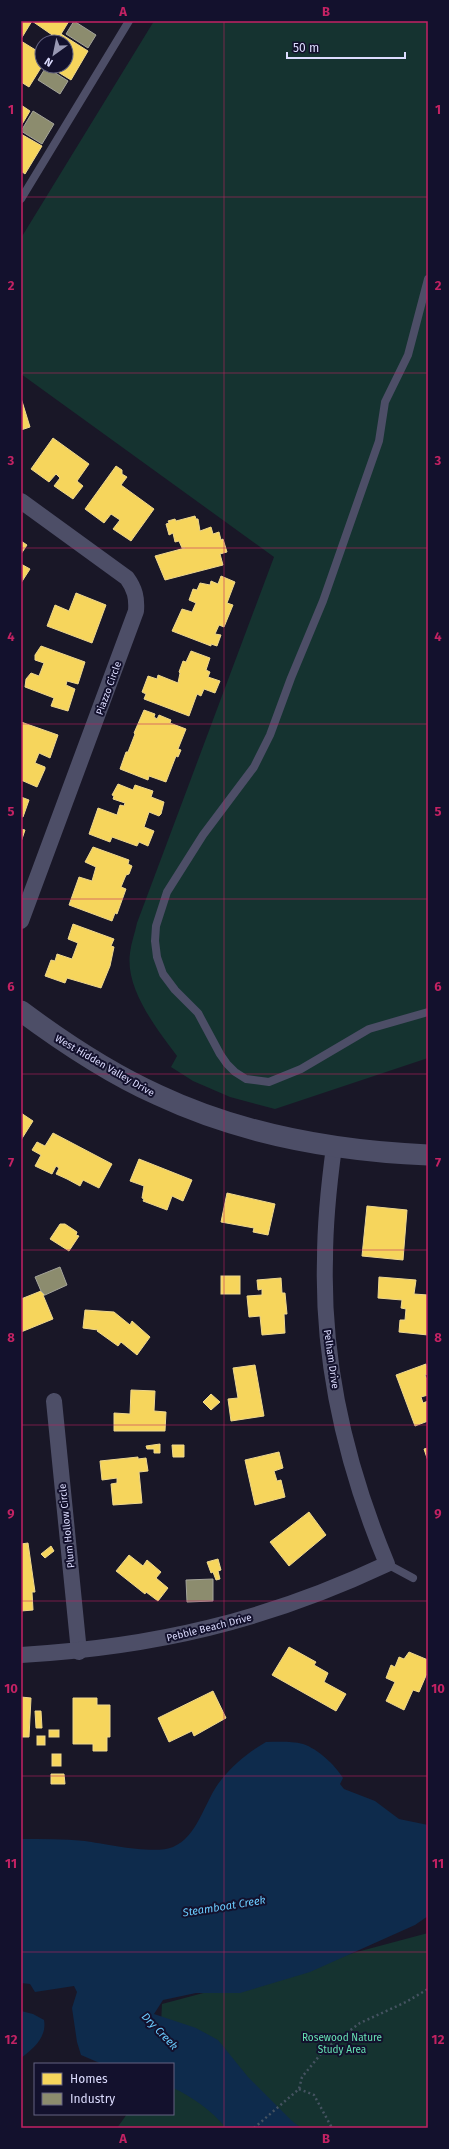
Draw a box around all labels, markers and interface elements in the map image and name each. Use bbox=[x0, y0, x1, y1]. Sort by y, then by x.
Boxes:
text: A bbox=[118, 4, 127, 19]
text: B bbox=[322, 4, 330, 19]
north arrow bbox=[34, 34, 74, 74]
scale bar bbox=[287, 34, 405, 60]
text: 50 m bbox=[293, 41, 319, 55]
text: N bbox=[42, 55, 55, 69]
text: 1 bbox=[8, 102, 14, 117]
text: 1 bbox=[435, 102, 441, 117]
text: 2 bbox=[8, 278, 15, 293]
text: 2 bbox=[435, 278, 442, 293]
text: 3 bbox=[7, 453, 15, 468]
text: 3 bbox=[434, 453, 442, 468]
text: 4 bbox=[7, 629, 15, 644]
text: 4 bbox=[434, 629, 442, 644]
street label: Piazzo Circle bbox=[94, 660, 124, 717]
text: 5 bbox=[8, 804, 15, 819]
text: 5 bbox=[435, 804, 442, 819]
text: 6 bbox=[7, 979, 15, 994]
text: 6 bbox=[434, 979, 442, 994]
street label: West Hidden Valley Drive bbox=[53, 1032, 156, 1099]
text: 7 bbox=[8, 1155, 14, 1170]
text: 7 bbox=[435, 1155, 441, 1170]
street label: Pelham Drive bbox=[321, 1329, 341, 1390]
text: 8 bbox=[7, 1330, 15, 1345]
text: 8 bbox=[434, 1330, 442, 1345]
street label: Plum Hollow Circle bbox=[57, 1483, 77, 1569]
text: 9 bbox=[7, 1506, 15, 1521]
text: 9 bbox=[434, 1506, 442, 1521]
street label: Pebble Beach Drive bbox=[165, 1612, 253, 1644]
text: 10 bbox=[4, 1681, 18, 1696]
text: 10 bbox=[431, 1681, 445, 1696]
text: 11 bbox=[5, 1856, 17, 1871]
text: 11 bbox=[432, 1856, 444, 1871]
water label: Steamboat Creek bbox=[181, 1894, 266, 1920]
water label: Dry Creek bbox=[139, 2010, 180, 2053]
text: 12 bbox=[5, 2032, 18, 2047]
park label: Rosewood Nature Study Area bbox=[302, 2032, 382, 2056]
text: 12 bbox=[432, 2032, 445, 2047]
legend bbox=[34, 2063, 174, 2115]
text: Homes bbox=[70, 2072, 108, 2086]
text: Industry bbox=[70, 2092, 115, 2106]
text: A bbox=[118, 2131, 127, 2146]
text: B bbox=[322, 2131, 330, 2146]

